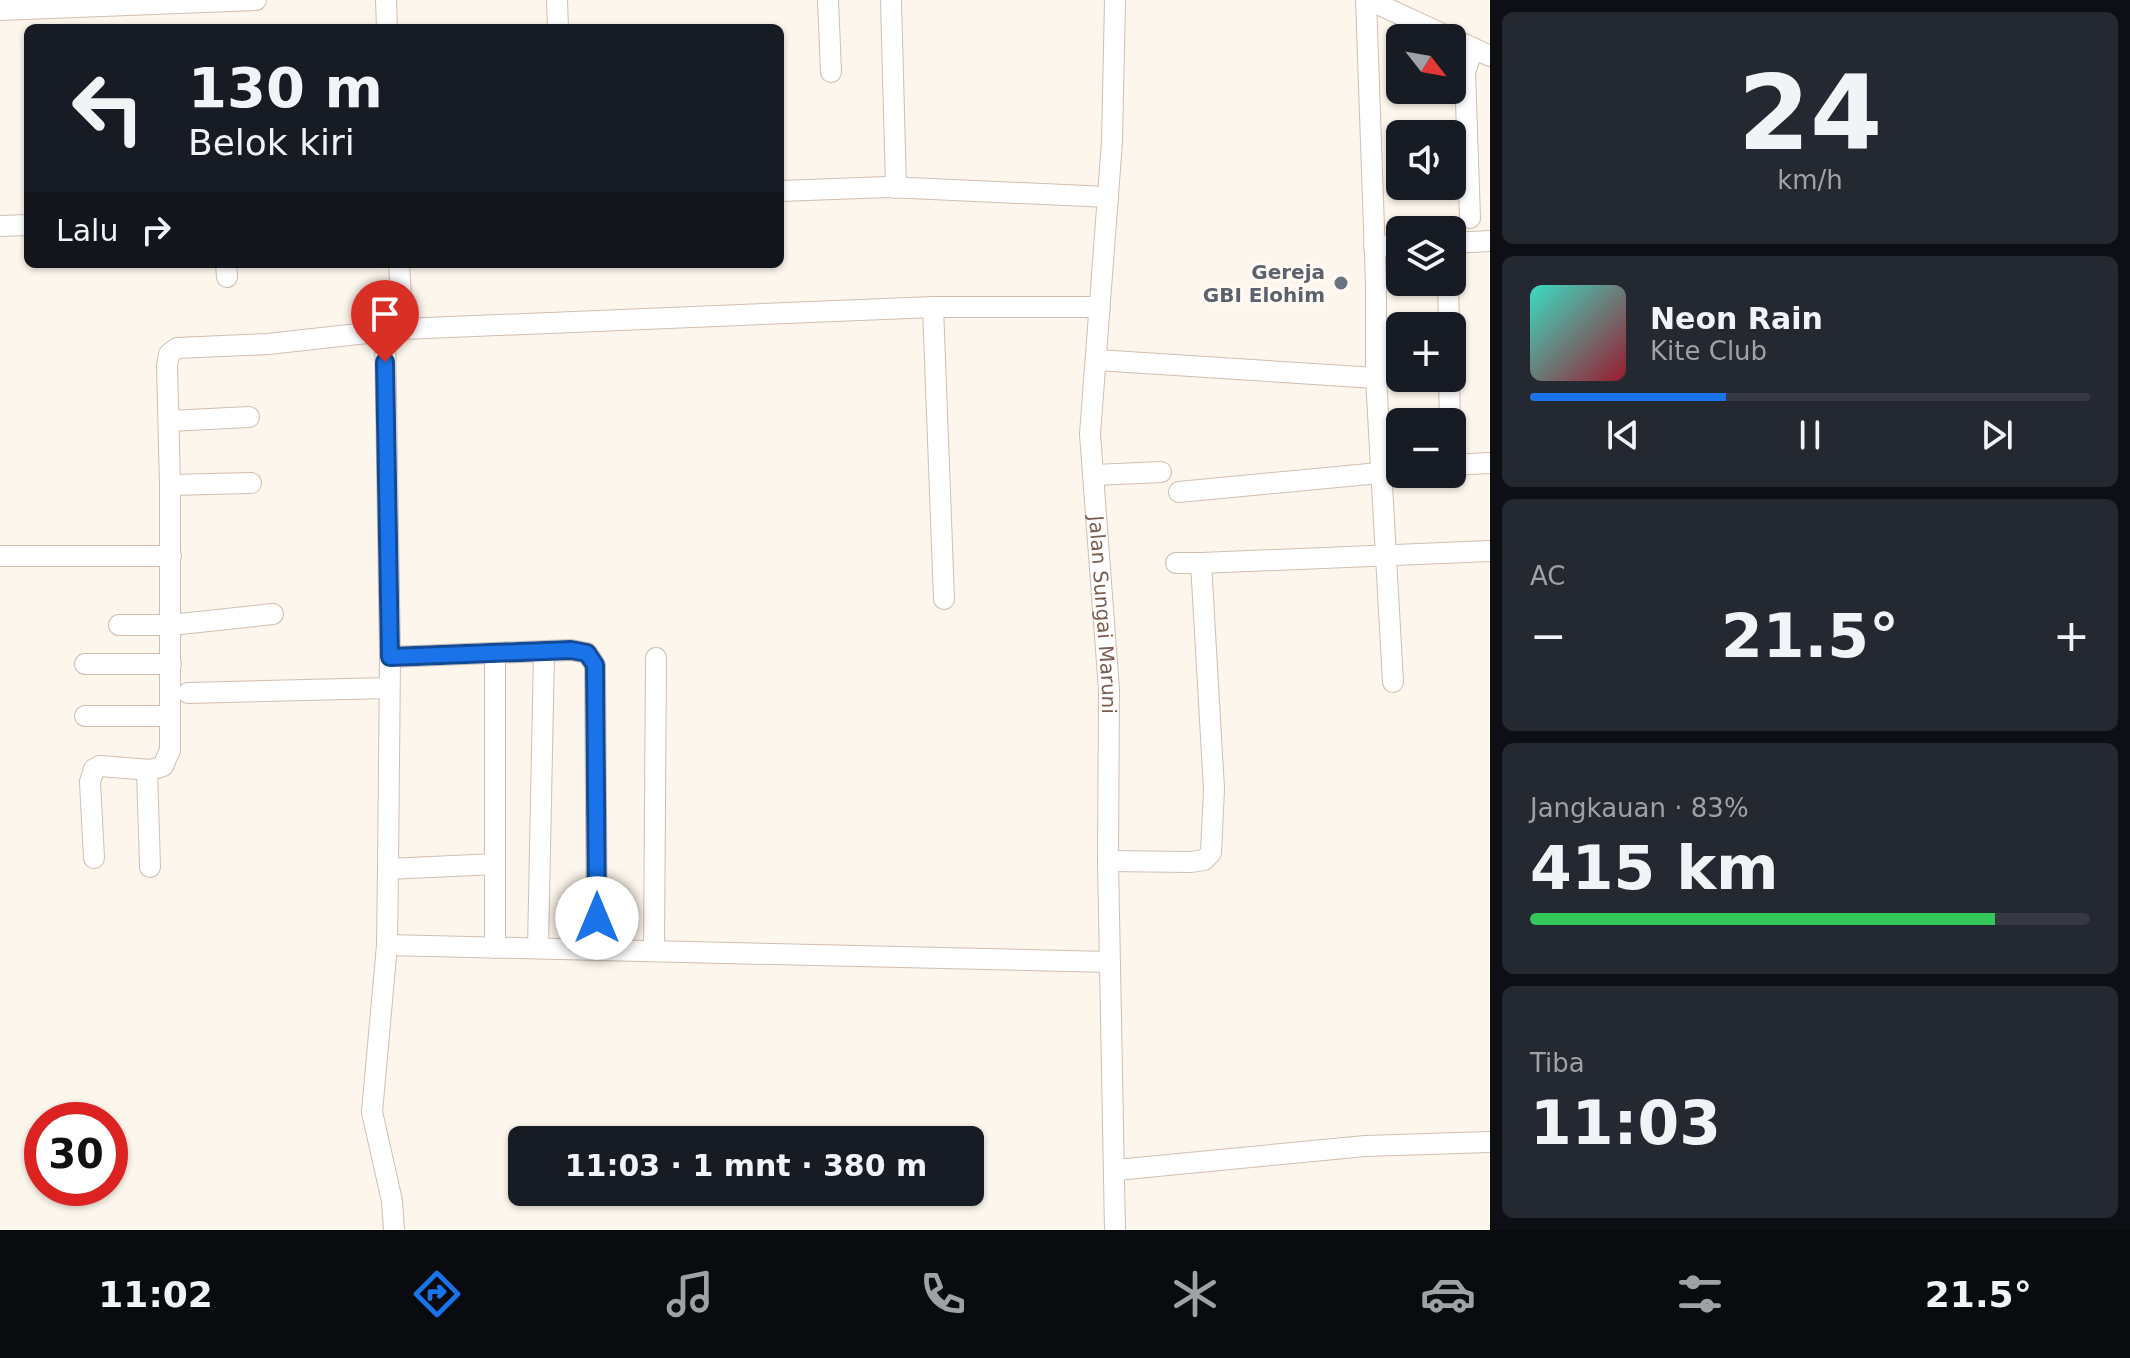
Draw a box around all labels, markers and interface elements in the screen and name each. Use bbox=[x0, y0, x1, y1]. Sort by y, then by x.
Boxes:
north arrow bbox=[1386, 24, 1466, 104]
map controls bbox=[1386, 24, 1466, 488]
text: 24 bbox=[1738, 52, 1882, 174]
text: 130 m bbox=[188, 55, 383, 120]
icon: left bbox=[56, 56, 160, 160]
button: sound bbox=[1386, 120, 1466, 200]
text: Belok kiri bbox=[188, 122, 355, 163]
text: km/h bbox=[1777, 165, 1843, 195]
icon: right bbox=[134, 208, 178, 252]
text: Lalu bbox=[56, 213, 118, 248]
button: layers bbox=[1386, 216, 1466, 296]
place label: Gereja GBI Elohim bbox=[1203, 260, 1325, 307]
marker: Gereja GBI Elohim bbox=[1332, 274, 1350, 292]
pin bbox=[351, 280, 419, 362]
icon: arrive bbox=[363, 292, 407, 336]
text: Neon Rain bbox=[1650, 301, 1823, 336]
button: + bbox=[1386, 312, 1466, 392]
text: Kite Club bbox=[1650, 336, 1767, 366]
button: − bbox=[1386, 408, 1466, 488]
icon: previous bbox=[1601, 413, 1645, 457]
icon: pause bbox=[1788, 413, 1832, 457]
icon: next bbox=[1975, 413, 2019, 457]
street label: Jalan Sungai Maruni bbox=[1084, 513, 1121, 714]
text: AC bbox=[1530, 561, 1565, 591]
text: 21.5° bbox=[1721, 601, 1899, 671]
text: − bbox=[1530, 610, 1567, 661]
text: + bbox=[2053, 610, 2090, 661]
text: Jangkauan · 83% bbox=[1530, 793, 1749, 823]
text: 415 km bbox=[1530, 833, 1779, 903]
position arrow bbox=[555, 876, 639, 960]
text: Tiba bbox=[1530, 1048, 1585, 1078]
text: 11:03 bbox=[1530, 1088, 1721, 1158]
speed limit sign: 30 bbox=[24, 1102, 128, 1206]
text: 11:03 · 1 mnt · 380 m bbox=[565, 1148, 927, 1183]
icon: directions bbox=[409, 1266, 465, 1322]
icon: music bbox=[662, 1266, 718, 1322]
icon: phone bbox=[915, 1266, 971, 1322]
icon: climate bbox=[1167, 1266, 1223, 1322]
icon: car bbox=[1420, 1266, 1476, 1322]
icon: filters bbox=[1672, 1266, 1728, 1322]
text: 11:02 bbox=[98, 1274, 213, 1315]
text: 21.5° bbox=[1925, 1274, 2032, 1315]

